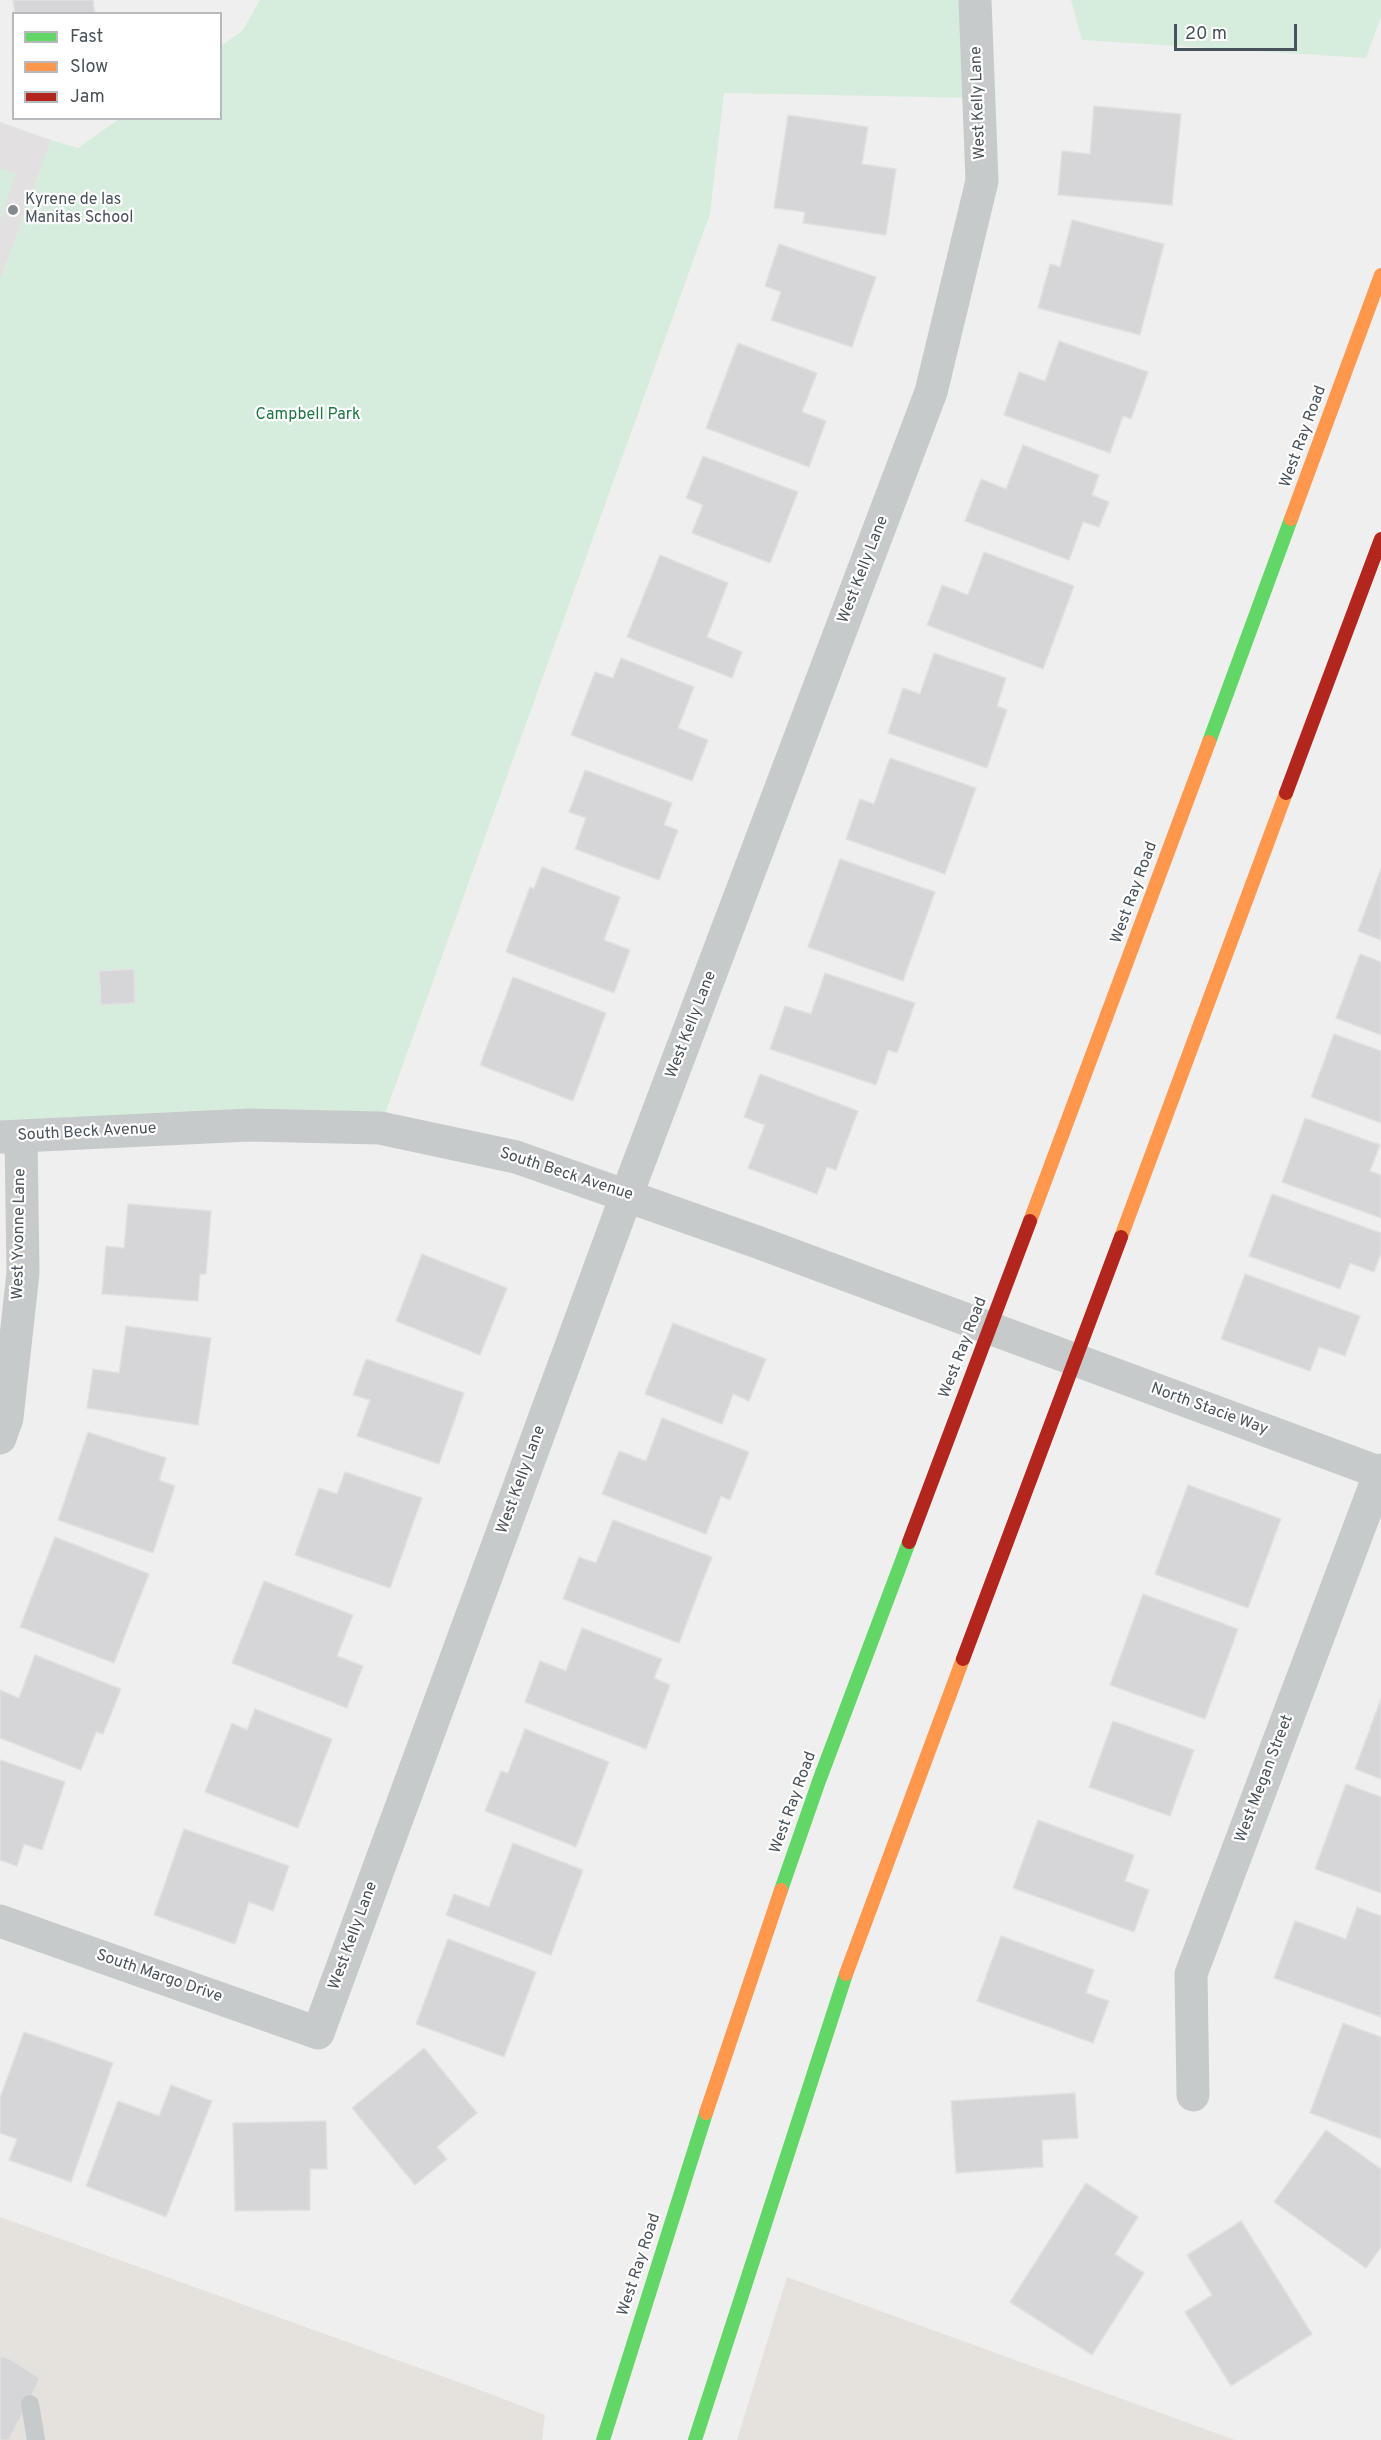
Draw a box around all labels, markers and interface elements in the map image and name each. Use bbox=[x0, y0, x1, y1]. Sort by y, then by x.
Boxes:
legend bbox=[12, 12, 222, 120]
scale bar bbox=[1177, 12, 1300, 50]
text: 20 m bbox=[1185, 23, 1227, 46]
text: Fast bbox=[70, 26, 103, 49]
street label: West Kelly Lane bbox=[967, 46, 991, 160]
text: Slow bbox=[70, 56, 108, 79]
text: Jam bbox=[70, 86, 105, 109]
place label: Kyrene de las Manitas School bbox=[25, 191, 133, 229]
marker: Kyrene de las Manitas School bbox=[6, 203, 20, 217]
street label: West Ray Road bbox=[1277, 384, 1331, 490]
park label: Campbell Park bbox=[256, 406, 360, 426]
street label: West Kelly Lane bbox=[835, 514, 893, 626]
street label: West Ray Road bbox=[1108, 840, 1162, 946]
street label: West Kelly Lane bbox=[663, 969, 721, 1081]
street label: South Beck Avenue bbox=[17, 1120, 157, 1146]
street label: South Beck Avenue bbox=[497, 1144, 635, 1206]
street label: West Yvonne Lane bbox=[9, 1168, 31, 1300]
street label: West Ray Road bbox=[936, 1295, 992, 1401]
street label: North Stacie Way bbox=[1148, 1380, 1270, 1440]
street label: West Kelly Lane bbox=[494, 1423, 550, 1537]
street label: West Megan Street bbox=[1232, 1713, 1298, 1845]
street label: West Ray Road bbox=[767, 1750, 821, 1856]
street label: West Kelly Lane bbox=[326, 1879, 382, 1993]
street label: South Margo Drive bbox=[93, 1946, 225, 2008]
street label: West Ray Road bbox=[614, 2211, 666, 2319]

